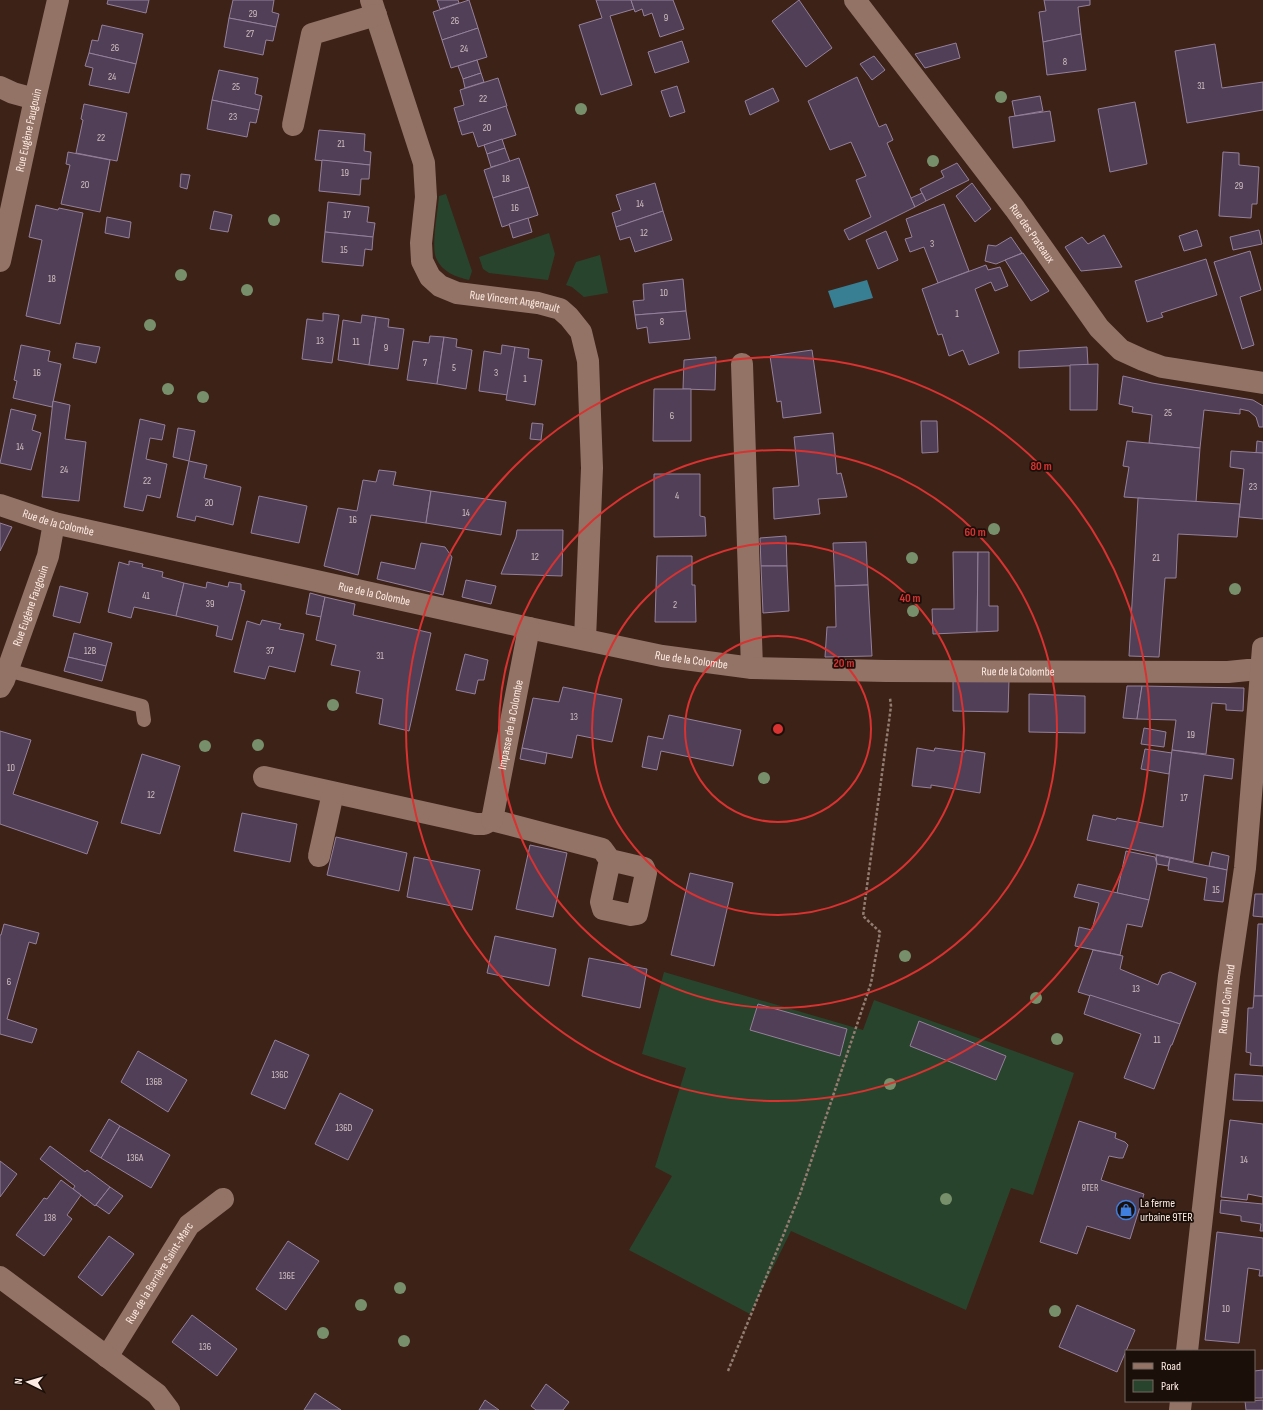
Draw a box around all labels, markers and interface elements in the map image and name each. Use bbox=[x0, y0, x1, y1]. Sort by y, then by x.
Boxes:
house number: 29 bbox=[249, 8, 257, 20]
house number: 9 bbox=[664, 12, 668, 24]
house number: 26 bbox=[451, 15, 459, 27]
house number: 27 bbox=[246, 28, 254, 40]
house number: 26 bbox=[111, 42, 119, 54]
house number: 24 bbox=[460, 43, 468, 55]
house number: 8 bbox=[1063, 56, 1067, 68]
house number: 24 bbox=[108, 71, 116, 83]
house number: 31 bbox=[1197, 80, 1205, 92]
house number: 25 bbox=[232, 81, 240, 93]
street label: Rue Eugène Faugouin bbox=[12, 87, 45, 173]
house number: 22 bbox=[479, 93, 487, 105]
house number: 23 bbox=[229, 111, 237, 123]
house number: 20 bbox=[483, 122, 491, 134]
house number: 22 bbox=[97, 132, 105, 144]
house number: 21 bbox=[337, 138, 345, 150]
house number: 19 bbox=[341, 167, 349, 179]
house number: 18 bbox=[502, 173, 510, 185]
house number: 20 bbox=[81, 179, 89, 191]
house number: 29 bbox=[1235, 180, 1243, 192]
house number: 14 bbox=[636, 198, 644, 210]
street label: Rue des Prateaux bbox=[1006, 201, 1058, 267]
house number: 16 bbox=[511, 202, 519, 214]
house number: 17 bbox=[343, 209, 351, 221]
house number: 12 bbox=[640, 227, 648, 239]
house number: 3 bbox=[930, 238, 934, 250]
house number: 15 bbox=[340, 244, 348, 256]
house number: 18 bbox=[48, 273, 56, 285]
house number: 10 bbox=[660, 287, 668, 299]
street label: Rue Vincent Angenault bbox=[469, 288, 562, 317]
house number: 1 bbox=[955, 308, 959, 320]
house number: 8 bbox=[660, 316, 664, 328]
house number: 13 bbox=[316, 335, 324, 347]
house number: 11 bbox=[353, 336, 360, 348]
house number: 9 bbox=[384, 342, 388, 354]
house number: 7 bbox=[423, 357, 427, 369]
house number: 5 bbox=[452, 362, 456, 374]
house number: 16 bbox=[33, 367, 41, 379]
house number: 3 bbox=[494, 367, 498, 379]
house number: 1 bbox=[523, 373, 527, 385]
house number: 25 bbox=[1164, 407, 1172, 419]
house number: 6 bbox=[670, 410, 674, 422]
house number: 14 bbox=[16, 441, 24, 453]
text: 80 m bbox=[1030, 459, 1052, 474]
house number: 24 bbox=[60, 464, 68, 476]
house number: 22 bbox=[143, 475, 151, 487]
house number: 23 bbox=[1249, 481, 1257, 493]
house number: 4 bbox=[675, 490, 679, 502]
house number: 20 bbox=[205, 497, 213, 509]
street label: Rue de la Colombe bbox=[21, 506, 95, 540]
house number: 14 bbox=[462, 507, 470, 519]
house number: 16 bbox=[349, 514, 357, 526]
text: 60 m bbox=[964, 525, 986, 540]
house number: 12 bbox=[531, 551, 539, 563]
house number: 21 bbox=[1152, 552, 1160, 564]
street label: Rue Eugène Faugouin bbox=[10, 563, 52, 648]
street label: Rue de la Colombe bbox=[337, 579, 412, 610]
house number: 41 bbox=[142, 590, 150, 602]
text: 40 m bbox=[899, 591, 921, 606]
house number: 39 bbox=[206, 598, 214, 610]
house number: 2 bbox=[673, 599, 677, 611]
house number: 12B bbox=[84, 645, 97, 657]
house number: 37 bbox=[266, 645, 274, 657]
street label: Rue de la Colombe bbox=[654, 648, 729, 673]
house number: 31 bbox=[376, 650, 384, 662]
text: 20 m bbox=[834, 656, 854, 671]
street label: Rue de la Colombe bbox=[981, 664, 1055, 679]
street label: Impasse de la Colombe bbox=[495, 679, 527, 771]
house number: 13 bbox=[570, 711, 578, 723]
centre of rings bbox=[771, 722, 785, 736]
house number: 19 bbox=[1187, 729, 1195, 741]
house number: 10 bbox=[7, 762, 15, 774]
house number: 12 bbox=[147, 789, 155, 801]
house number: 17 bbox=[1180, 792, 1188, 804]
house number: 15 bbox=[1212, 884, 1220, 896]
street label: Rue du Coin Rond bbox=[1216, 964, 1239, 1035]
house number: 6 bbox=[7, 976, 11, 988]
house number: 13 bbox=[1132, 983, 1140, 995]
house number: 11 bbox=[1154, 1034, 1161, 1046]
house number: 136C bbox=[272, 1069, 289, 1081]
house number: 136B bbox=[146, 1076, 163, 1088]
house number: 136D bbox=[336, 1122, 353, 1134]
house number: 136A bbox=[127, 1152, 144, 1164]
house number: 14 bbox=[1240, 1154, 1248, 1166]
house number: 9TER bbox=[1081, 1182, 1099, 1194]
place label: La ferme urbaine 9TER bbox=[1140, 1196, 1193, 1225]
shop icon: La ferme urbaine 9TER bbox=[1115, 1199, 1137, 1221]
house number: 138 bbox=[44, 1212, 56, 1224]
street label: Rue de la Barrière Saint-Marc bbox=[122, 1219, 197, 1327]
house number: 136E bbox=[279, 1270, 295, 1282]
house number: 10 bbox=[1222, 1303, 1230, 1315]
house number: 136 bbox=[199, 1341, 211, 1353]
legend bbox=[1125, 1350, 1255, 1402]
text: Road bbox=[1161, 1359, 1181, 1374]
north arrow bbox=[8, 1362, 48, 1402]
text: N bbox=[12, 1378, 25, 1385]
text: Park bbox=[1161, 1379, 1179, 1394]

